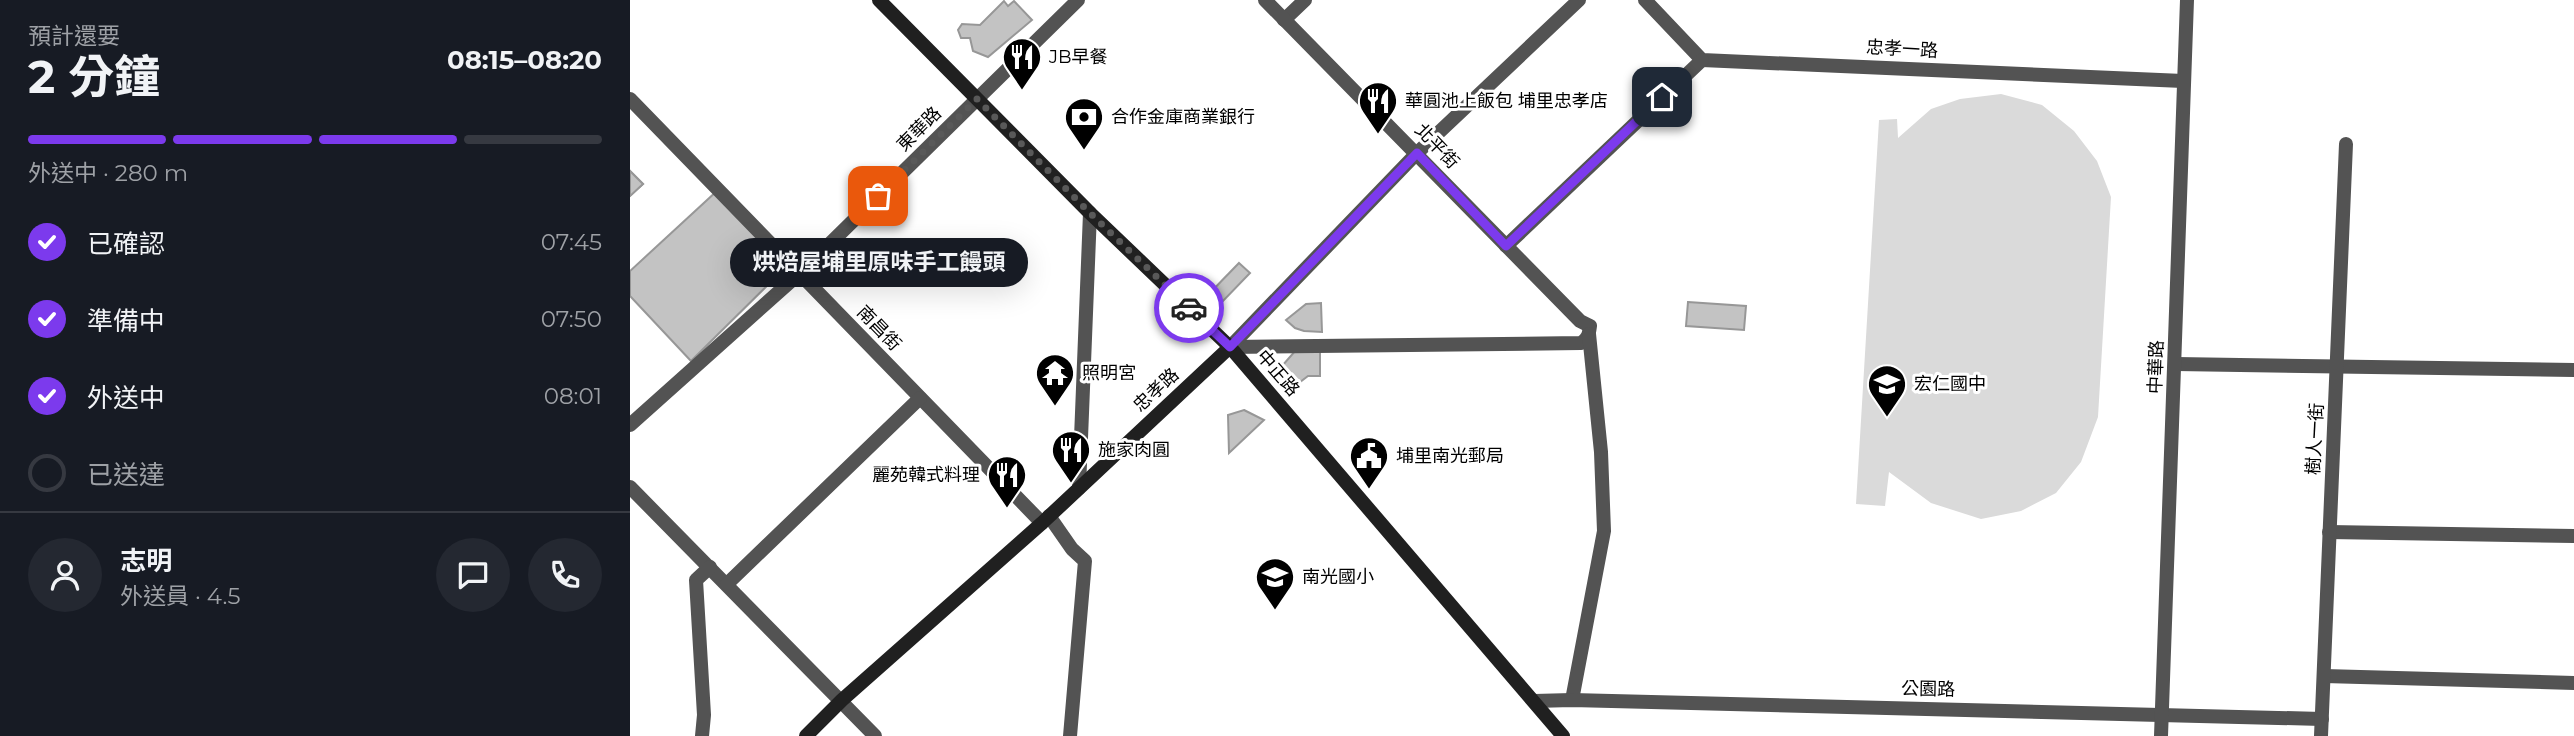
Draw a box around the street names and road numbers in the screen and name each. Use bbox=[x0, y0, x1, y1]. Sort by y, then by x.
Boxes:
street label: 忠孝一路 bbox=[1865, 36, 1939, 62]
street label: 東華路 bbox=[892, 102, 946, 156]
street label: 北平街 bbox=[1410, 119, 1464, 173]
street label: 南昌街 bbox=[852, 301, 906, 355]
street label: 中華路 bbox=[2144, 340, 2168, 394]
street label: 中正路 bbox=[1252, 345, 1304, 401]
street label: 忠孝路 bbox=[1129, 364, 1183, 416]
street label: 樹人一街 bbox=[2302, 402, 2328, 476]
street label: 公園路 bbox=[1901, 678, 1955, 700]

